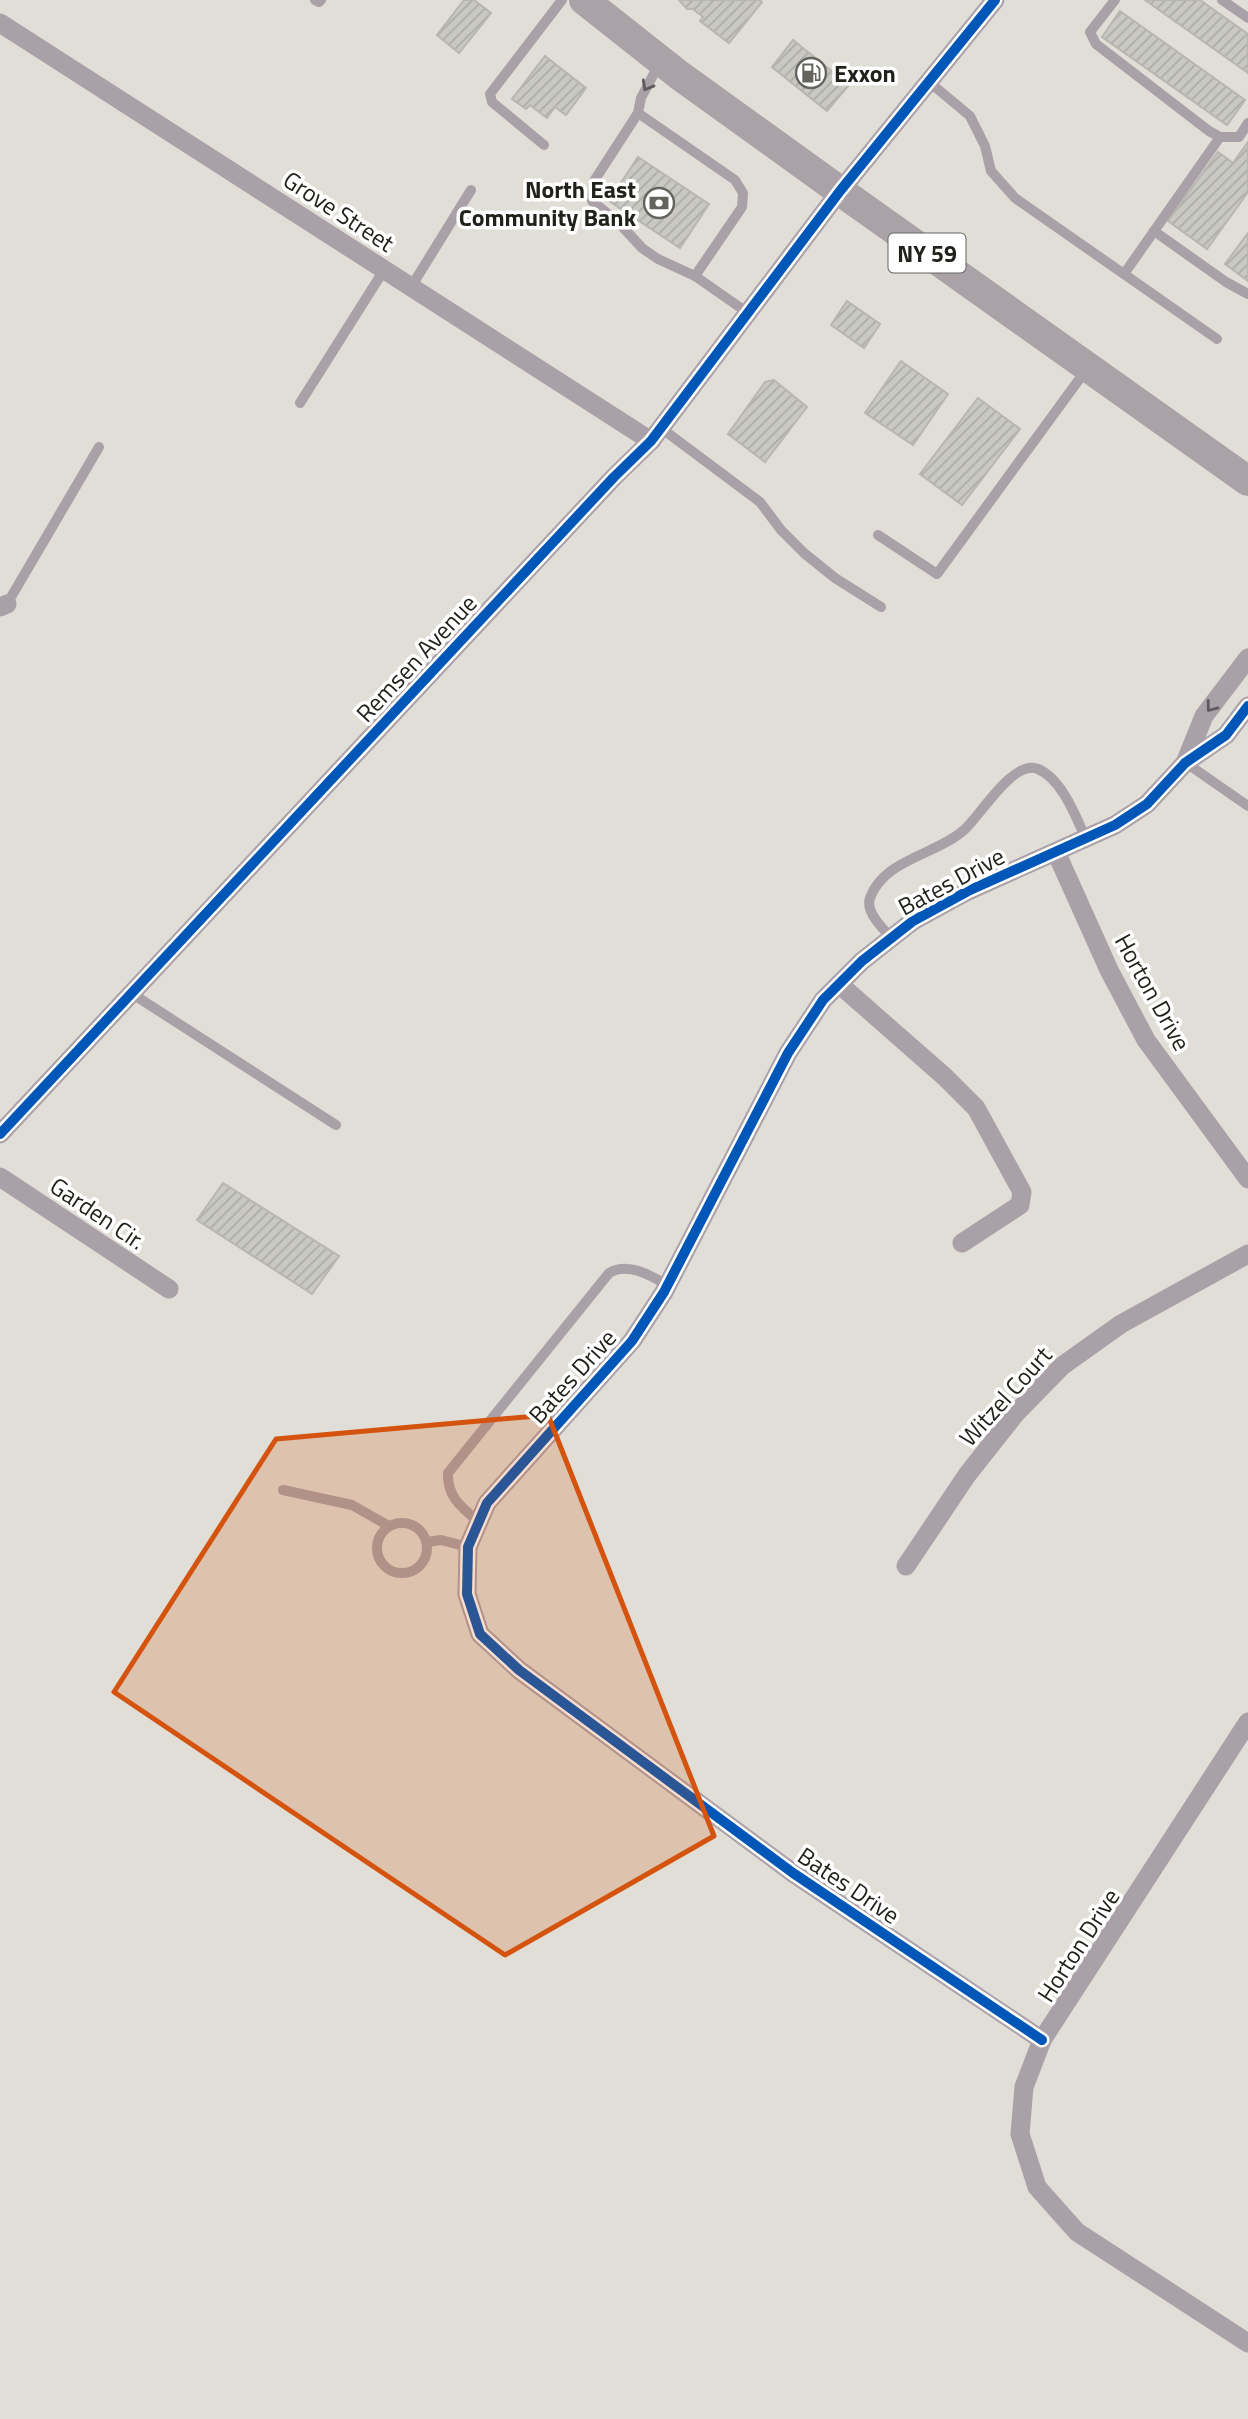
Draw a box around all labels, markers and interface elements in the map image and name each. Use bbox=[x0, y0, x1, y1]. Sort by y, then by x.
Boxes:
place label: Exxon bbox=[834, 55, 896, 91]
fuel station icon: Exxon bbox=[794, 56, 828, 90]
one-way arrow bbox=[642, 79, 655, 91]
street label: Grove Street bbox=[276, 162, 402, 261]
place label: North East Community Bank bbox=[459, 171, 637, 235]
bank icon: North East Community Bank bbox=[642, 186, 676, 220]
road number: NY 59 bbox=[888, 234, 965, 272]
street label: Remsen Avenue bbox=[347, 586, 485, 730]
one-way arrow bbox=[1206, 699, 1219, 712]
street label: Bates Drive bbox=[891, 838, 1011, 924]
street label: Horton Drive bbox=[1106, 927, 1200, 1057]
street label: Garden Cir. bbox=[43, 1168, 153, 1258]
street label: Bates Drive bbox=[520, 1321, 624, 1431]
street label: Witzel Court bbox=[950, 1338, 1060, 1454]
street label: Bates Drive bbox=[791, 1838, 907, 1932]
street label: Horton Drive bbox=[1028, 1881, 1128, 2009]

